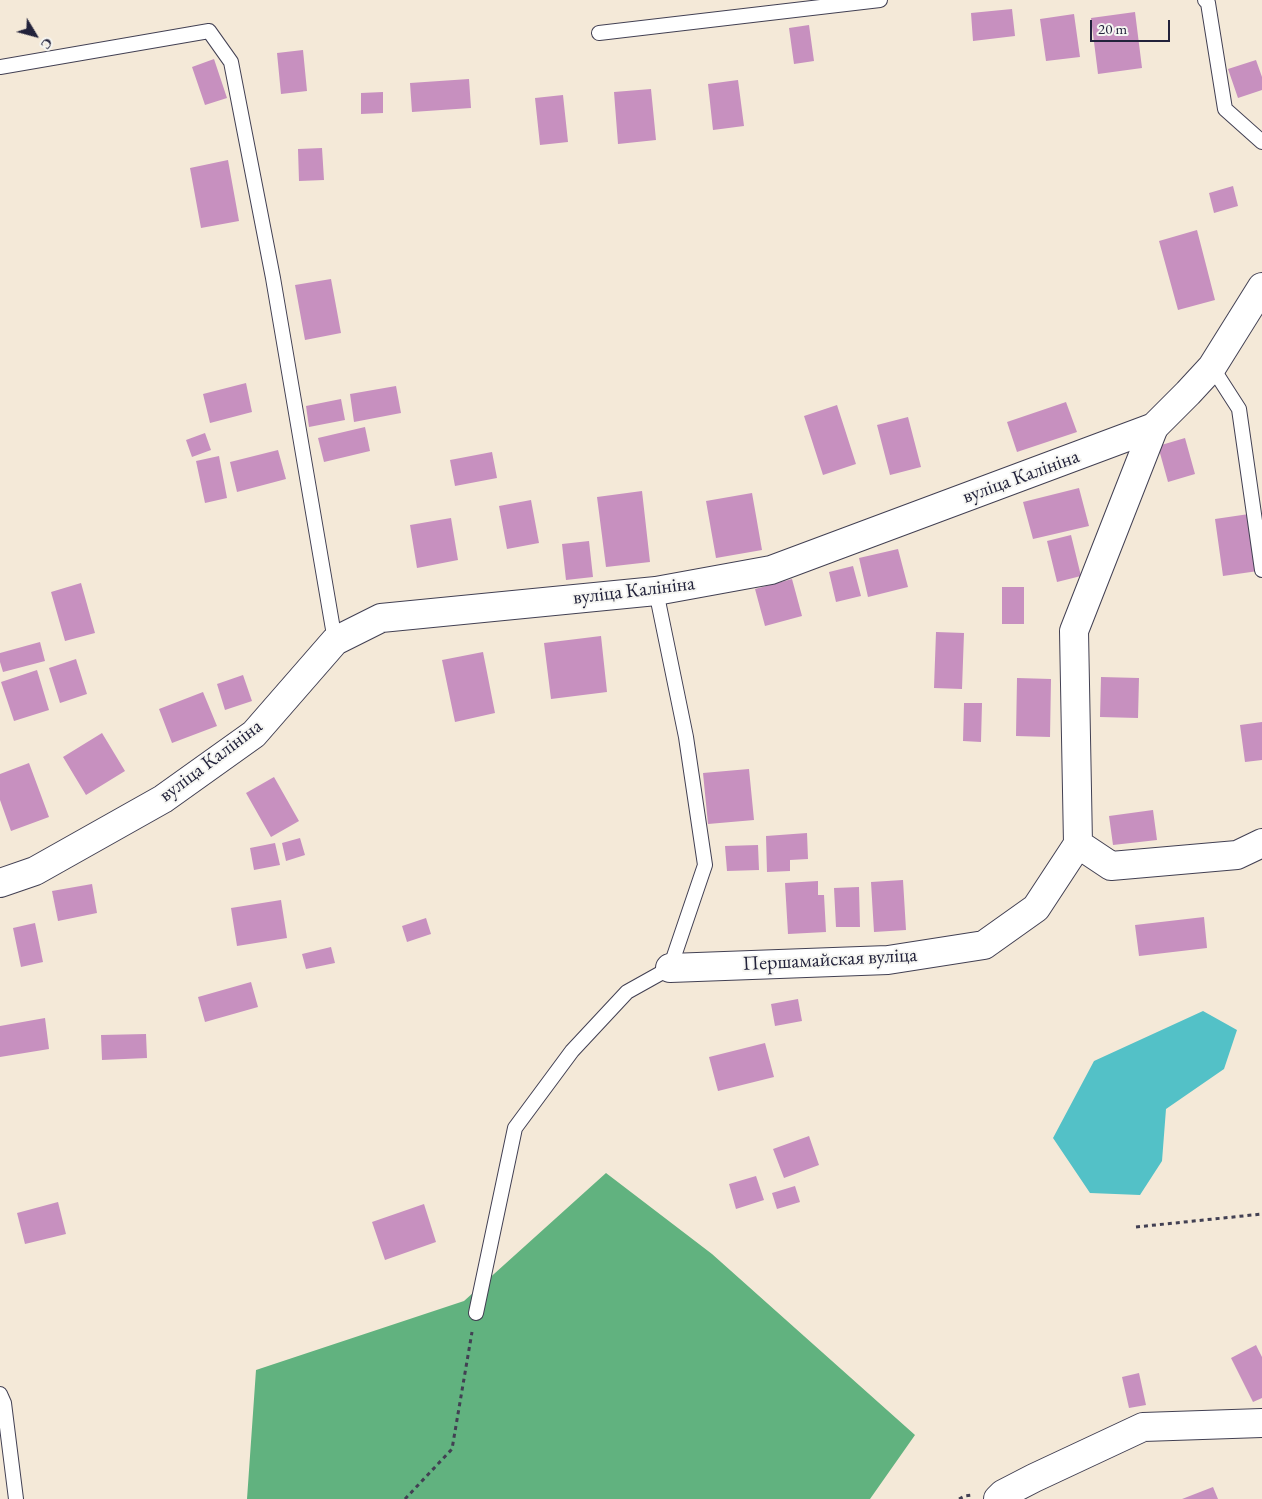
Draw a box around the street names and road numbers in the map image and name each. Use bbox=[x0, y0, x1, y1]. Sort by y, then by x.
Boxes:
street label: вуліца Калініна bbox=[959, 445, 1083, 509]
street label: вуліца Калініна bbox=[572, 572, 696, 610]
street label: вуліца Калініна bbox=[155, 715, 267, 807]
street label: Першамайская вуліца bbox=[742, 943, 918, 977]

